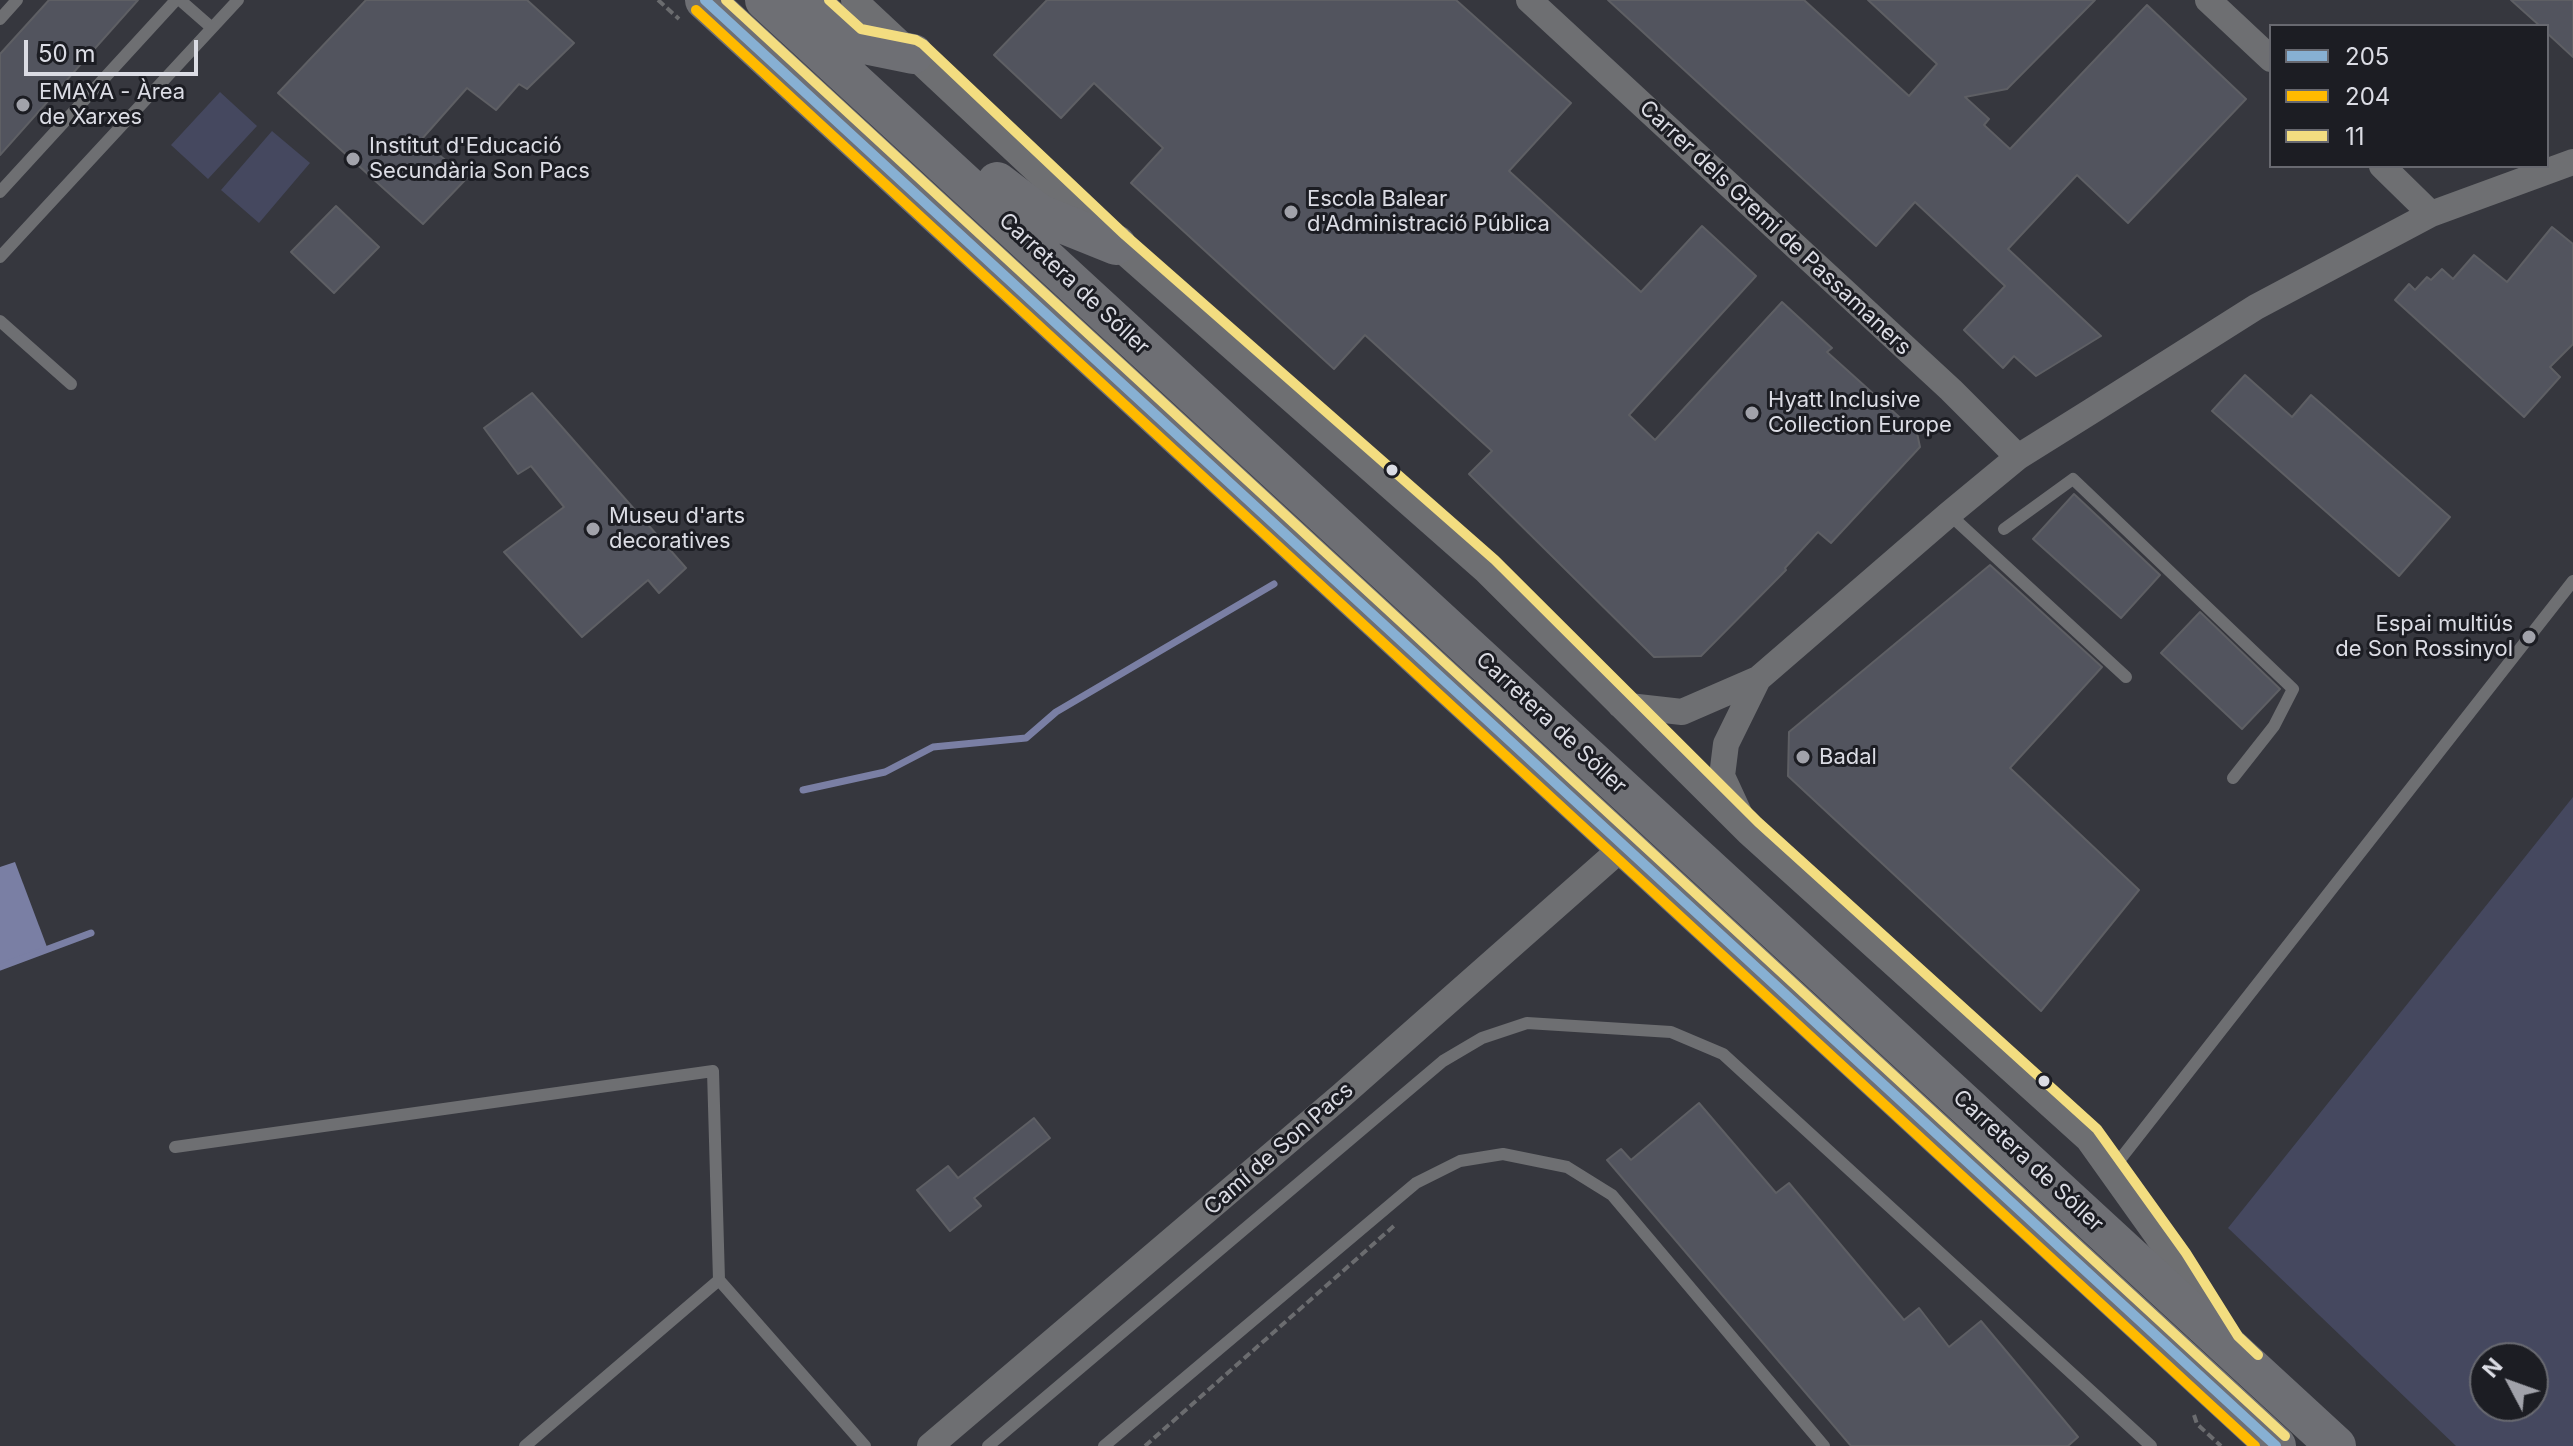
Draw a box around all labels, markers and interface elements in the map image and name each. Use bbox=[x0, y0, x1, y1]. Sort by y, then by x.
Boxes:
scale bar bbox=[28, 24, 202, 74]
legend bbox=[2269, 24, 2549, 168]
text: 50 m bbox=[38, 39, 96, 68]
text: 205 bbox=[2345, 42, 2389, 71]
place label: EMAYA - Àrea de Xarxes bbox=[39, 79, 185, 130]
text: 204 bbox=[2345, 82, 2390, 111]
street label: Carrer dels Gremi de Passamaners bbox=[1634, 95, 1916, 361]
marker: EMAYA - Àrea de Xarxes bbox=[14, 96, 32, 114]
text: 11 bbox=[2345, 122, 2365, 151]
place label: Institut d'Educació Secundària Son Pacs bbox=[369, 133, 590, 184]
marker: Institut d'Educació Secundària Son Pacs bbox=[344, 150, 362, 168]
place label: Escola Balear d'Administració Pública bbox=[1307, 186, 1550, 238]
marker: Escola Balear d'Administració Pública bbox=[1282, 203, 1300, 221]
street label: Carretera de Sóller bbox=[993, 208, 1155, 360]
place label: Hyatt Inclusive Collection Europe bbox=[1768, 387, 1952, 438]
marker: Hyatt Inclusive Collection Europe bbox=[1743, 404, 1761, 422]
unlabelled marker bbox=[1384, 462, 1400, 478]
place label: Museu d'arts decoratives bbox=[609, 503, 745, 554]
marker: Museu d'arts decoratives bbox=[584, 520, 602, 538]
place label: Espai multiús de Son Rossinyol bbox=[2335, 611, 2513, 662]
marker: Espai multiús de Son Rossinyol bbox=[2520, 628, 2538, 646]
street label: Carretera de Sóller bbox=[1470, 647, 1632, 799]
place label: Badal bbox=[1819, 744, 1877, 770]
marker: Badal bbox=[1794, 748, 1812, 766]
unlabelled marker bbox=[2036, 1073, 2052, 1089]
street label: Camí de Son Pacs bbox=[1199, 1077, 1359, 1221]
street label: Carretera de Sóller bbox=[1947, 1085, 2109, 1237]
north arrow bbox=[2469, 1342, 2549, 1422]
text: N bbox=[2477, 1353, 2508, 1382]

